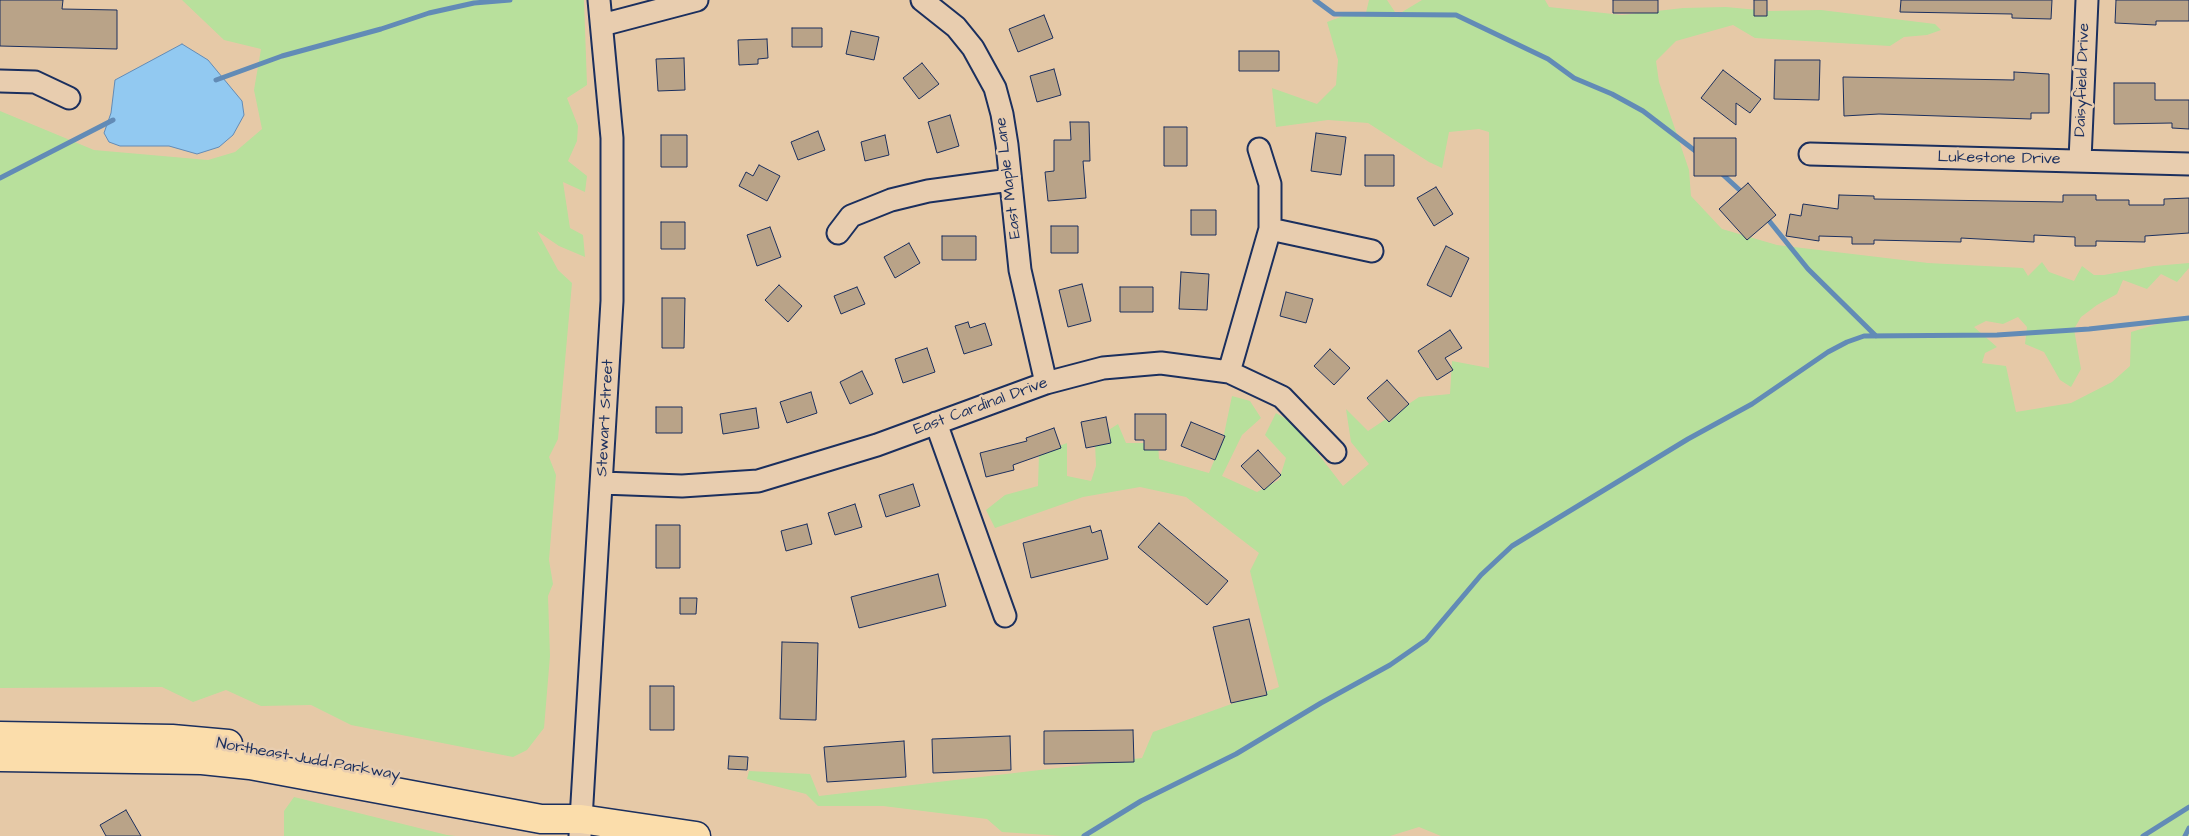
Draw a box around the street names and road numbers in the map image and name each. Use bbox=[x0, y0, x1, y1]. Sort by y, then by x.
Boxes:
street label: Daisyfield Drive bbox=[2071, 23, 2095, 137]
street label: East Maple Lane bbox=[992, 116, 1026, 240]
street label: Lukestone Drive bbox=[1937, 148, 2061, 170]
street label: Stewart Street bbox=[593, 359, 619, 477]
street label: East Cardinal Drive bbox=[911, 374, 1051, 440]
street label: Northeast Judd Parkway bbox=[215, 734, 401, 786]

